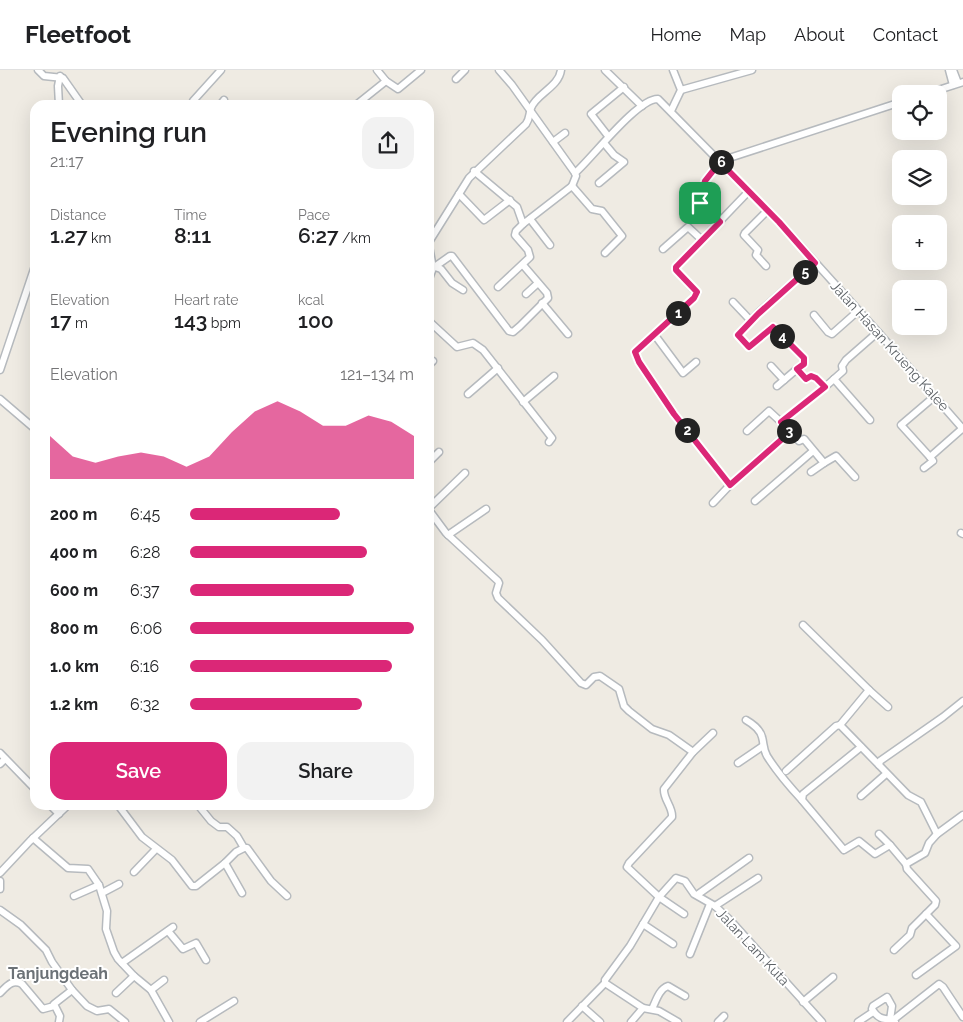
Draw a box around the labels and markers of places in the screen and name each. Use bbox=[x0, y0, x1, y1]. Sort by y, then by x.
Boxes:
pin: 6 bbox=[708, 150, 734, 174]
pin bbox=[679, 182, 721, 224]
pin: 5 bbox=[792, 260, 818, 284]
pin: 1 bbox=[666, 300, 690, 326]
pin: 4 bbox=[770, 324, 794, 348]
pin: 2 bbox=[674, 418, 700, 442]
pin: 3 bbox=[776, 418, 802, 444]

